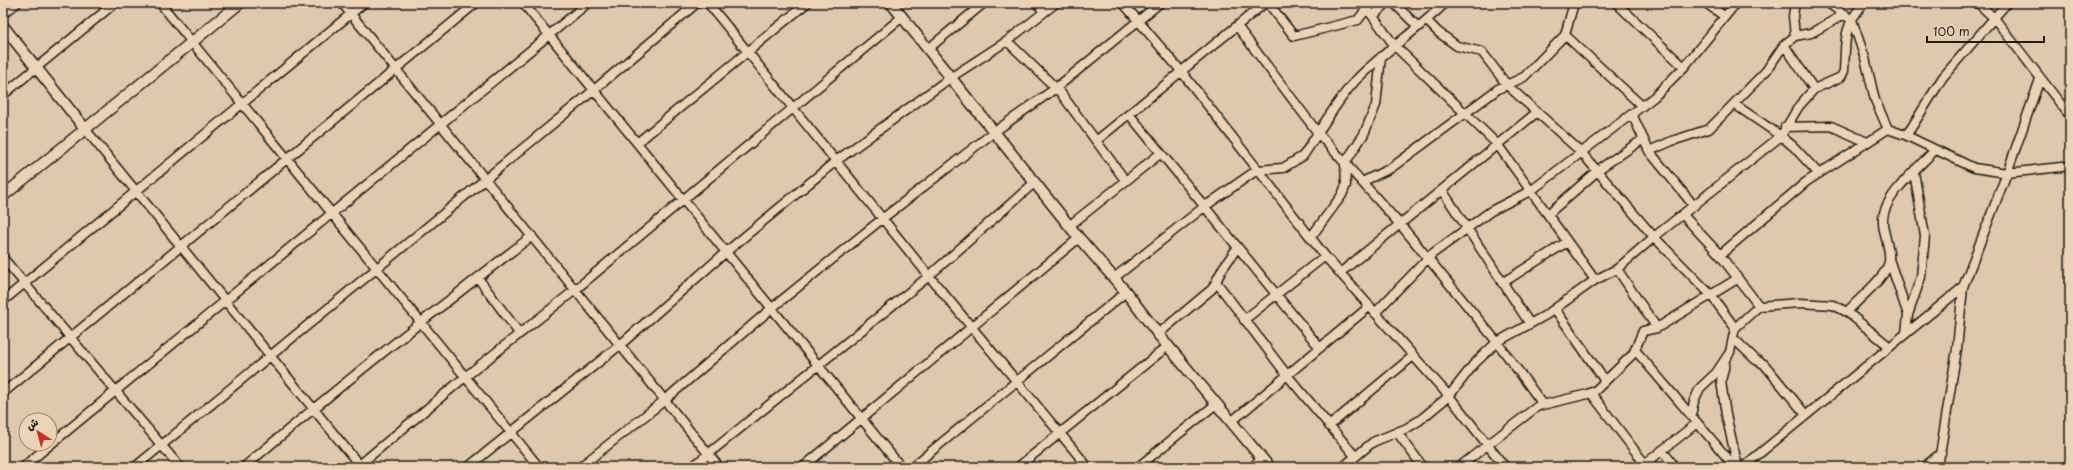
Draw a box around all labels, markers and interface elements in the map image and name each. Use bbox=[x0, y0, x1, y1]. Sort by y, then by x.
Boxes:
scale bar bbox=[1927, 18, 2044, 44]
text: 100 m bbox=[1933, 22, 1970, 40]
north arrow bbox=[18, 412, 58, 452]
text: ش bbox=[22, 413, 42, 434]

